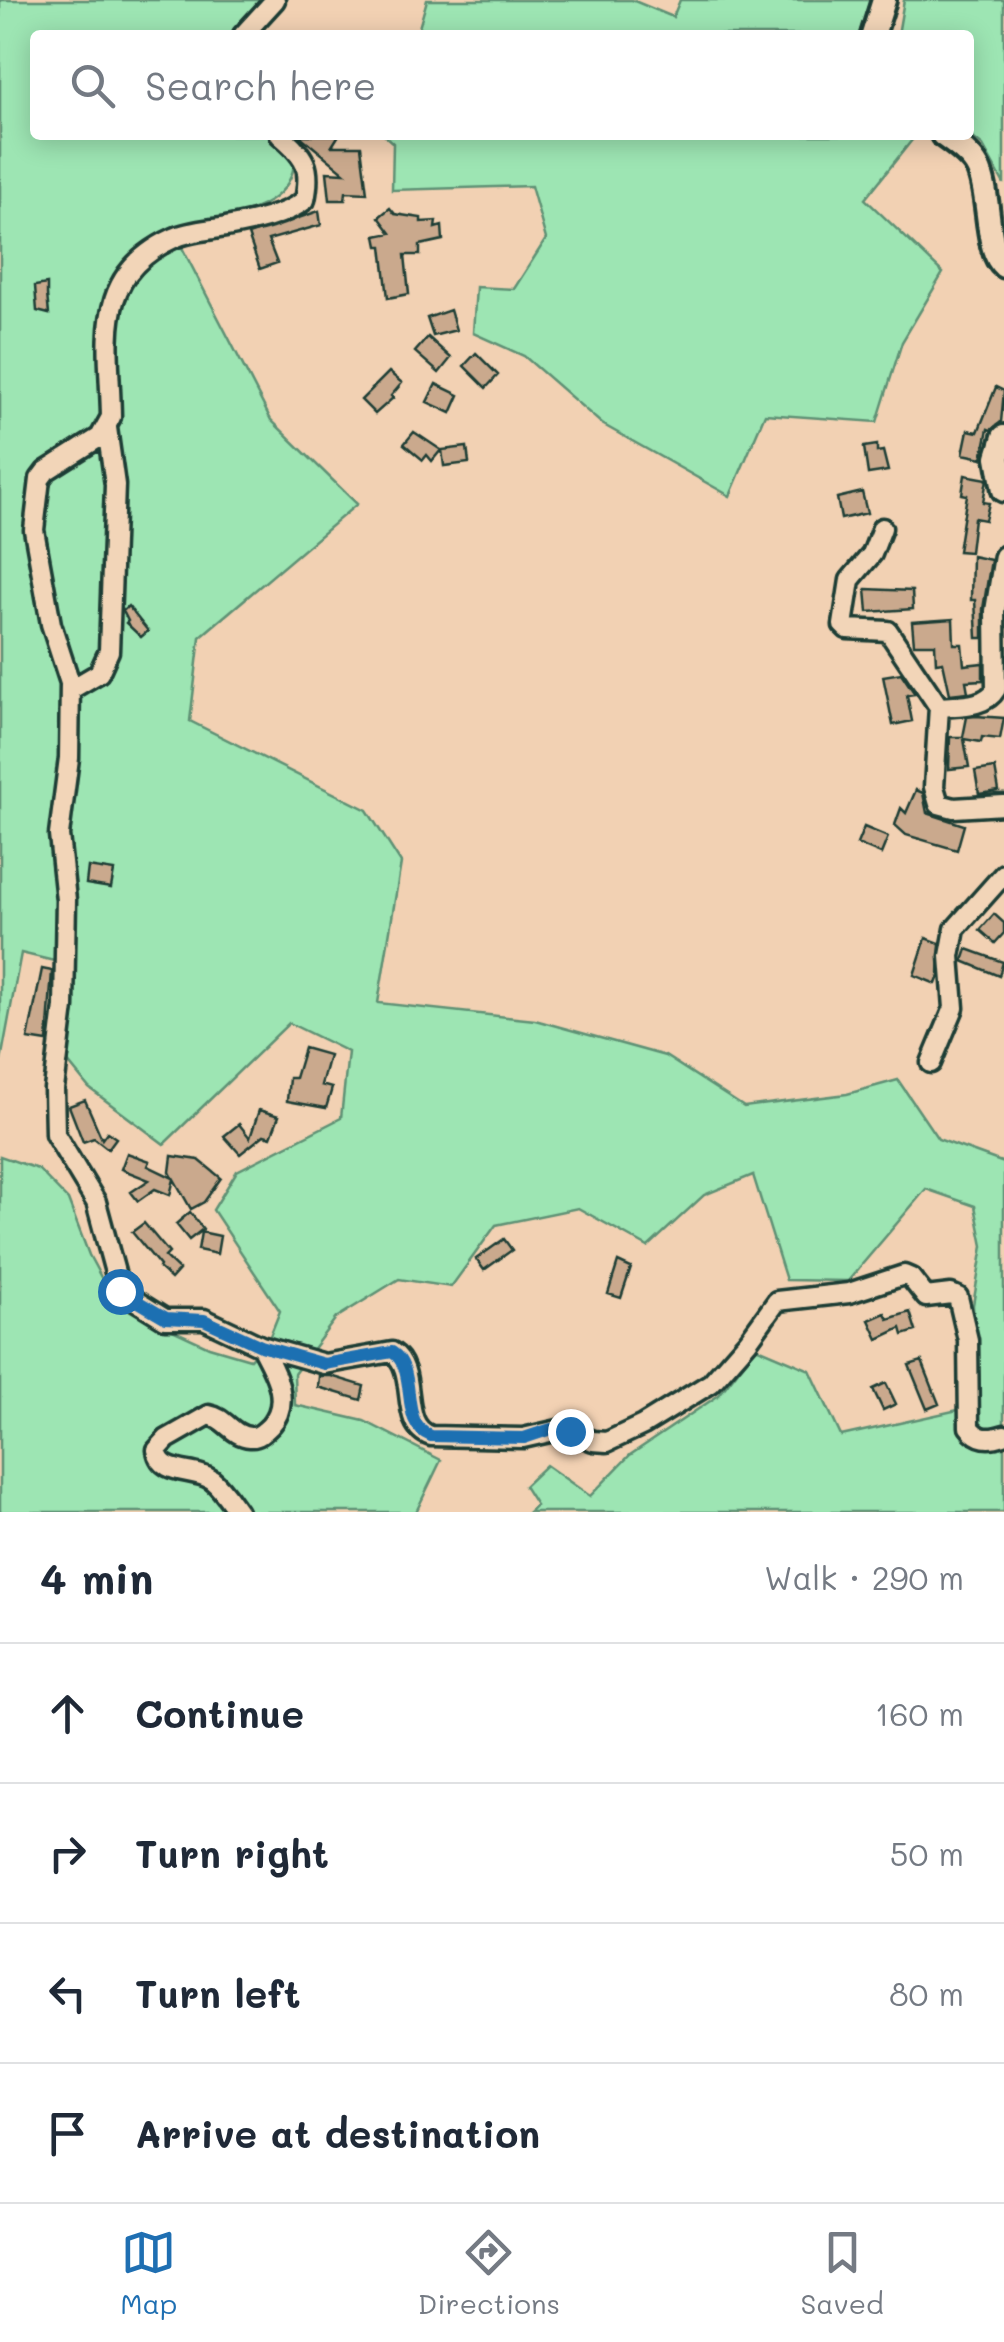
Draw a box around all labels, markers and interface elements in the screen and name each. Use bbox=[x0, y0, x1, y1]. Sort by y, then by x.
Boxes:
search box bbox=[30, 30, 974, 140]
icon: search bbox=[65, 58, 120, 113]
text: Search here bbox=[145, 60, 376, 110]
route start bbox=[98, 1269, 144, 1315]
route end bbox=[548, 1409, 594, 1455]
text: 4 min bbox=[40, 1550, 153, 1605]
text: Walk · 290 m bbox=[764, 1556, 964, 1598]
icon: ahead bbox=[40, 1686, 95, 1741]
text: Continue bbox=[135, 1688, 304, 1738]
text: 160 m bbox=[875, 1692, 964, 1734]
icon: right bbox=[40, 1826, 95, 1881]
text: Turn right bbox=[135, 1828, 329, 1878]
text: 50 m bbox=[890, 1832, 964, 1874]
icon: left bbox=[40, 1966, 95, 2021]
text: Turn left bbox=[135, 1968, 301, 2018]
text: 80 m bbox=[889, 1972, 964, 2014]
icon: arrive bbox=[40, 2106, 95, 2161]
text: Arrive at destination bbox=[135, 2108, 540, 2158]
tab: Map bbox=[120, 2225, 177, 2321]
tab: Directions bbox=[418, 2225, 560, 2321]
tab: Saved bbox=[801, 2225, 884, 2321]

